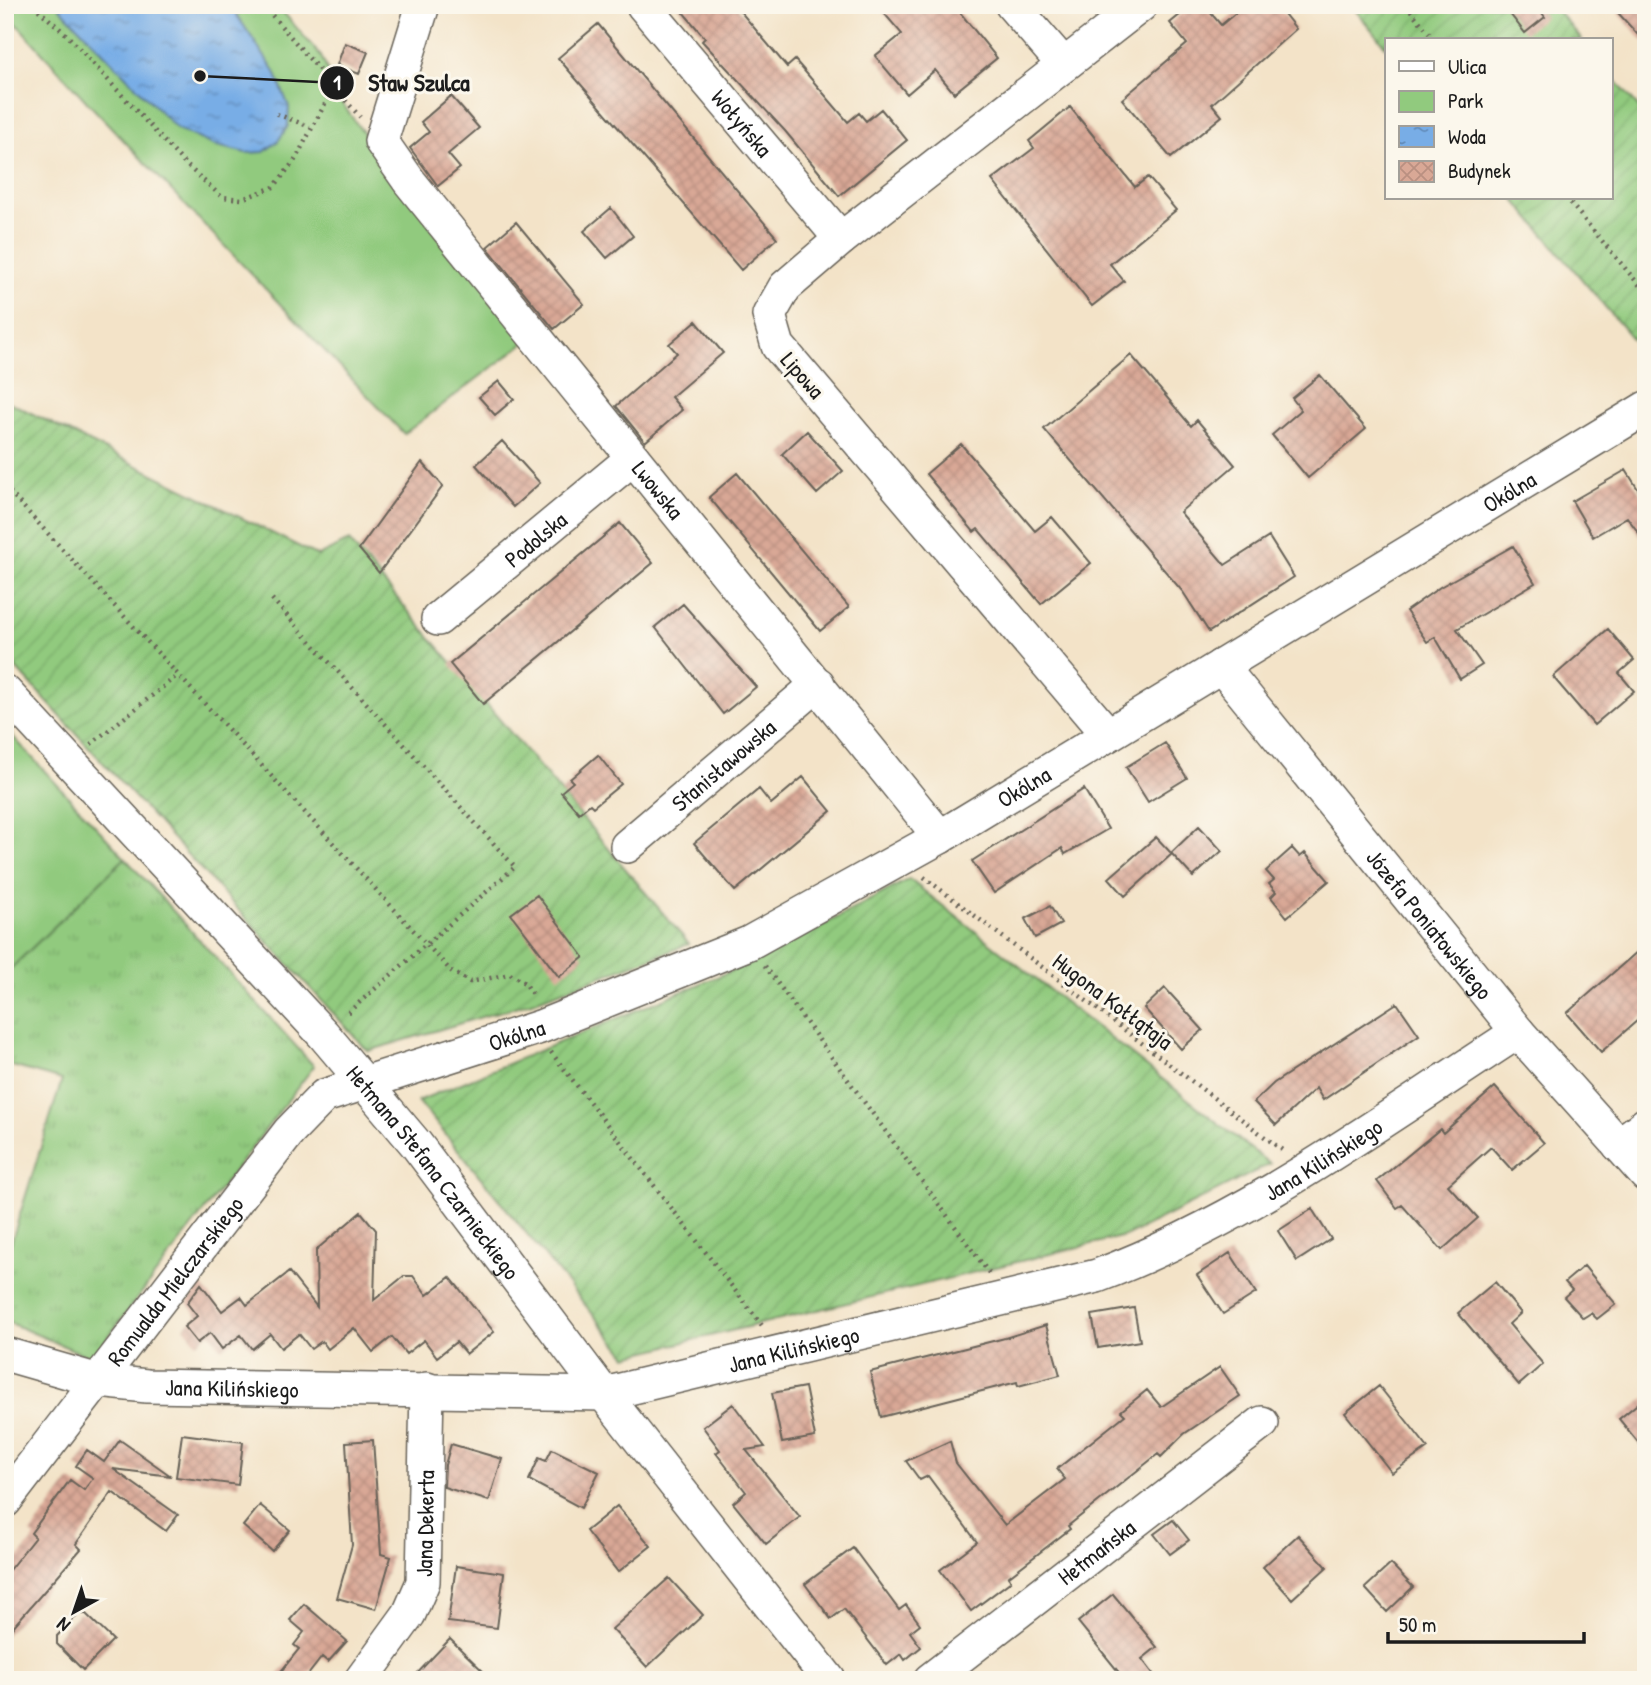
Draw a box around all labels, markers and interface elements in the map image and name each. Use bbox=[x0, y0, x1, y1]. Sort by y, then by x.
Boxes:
legend bbox=[1385, 38, 1612, 200]
text: Ulica bbox=[1448, 52, 1486, 81]
callout: Staw Szulca bbox=[319, 60, 484, 105]
text: Staw Szulca bbox=[368, 66, 470, 98]
text: 1 bbox=[333, 68, 341, 97]
street label: Wołyńska bbox=[705, 82, 780, 163]
text: Park bbox=[1448, 86, 1483, 115]
text: Woda bbox=[1448, 122, 1486, 151]
text: Budynek bbox=[1448, 156, 1511, 185]
street label: Lipowa bbox=[774, 345, 832, 405]
street label: Lwowska bbox=[626, 454, 692, 525]
street label: Okólna bbox=[1476, 463, 1541, 519]
street label: Podolska bbox=[497, 504, 573, 574]
street label: Stanisławowska bbox=[664, 711, 782, 818]
street label: Okólna bbox=[991, 758, 1056, 814]
street label: Józefa Poniatowskiego bbox=[1360, 842, 1500, 1005]
street label: Hugona Kołłątaja bbox=[1046, 945, 1180, 1057]
street label: Okólna bbox=[485, 1011, 549, 1058]
street label: Hetmana Stefana Czarnieckiego bbox=[340, 1058, 528, 1285]
street label: Jana Kilińskiego bbox=[1258, 1111, 1388, 1207]
street label: Romualda Mielczarskiego bbox=[99, 1190, 250, 1372]
street label: Jana Kilińskiego bbox=[725, 1318, 862, 1379]
street label: Jana Kilińskiego bbox=[165, 1371, 299, 1404]
street label: Jana Dekerta bbox=[408, 1470, 441, 1577]
street label: Hetmańska bbox=[1051, 1512, 1141, 1591]
north arrow bbox=[38, 1576, 108, 1646]
scale bar bbox=[1388, 1601, 1584, 1645]
text: 50 m bbox=[1399, 1610, 1436, 1639]
text: N bbox=[51, 1612, 75, 1638]

